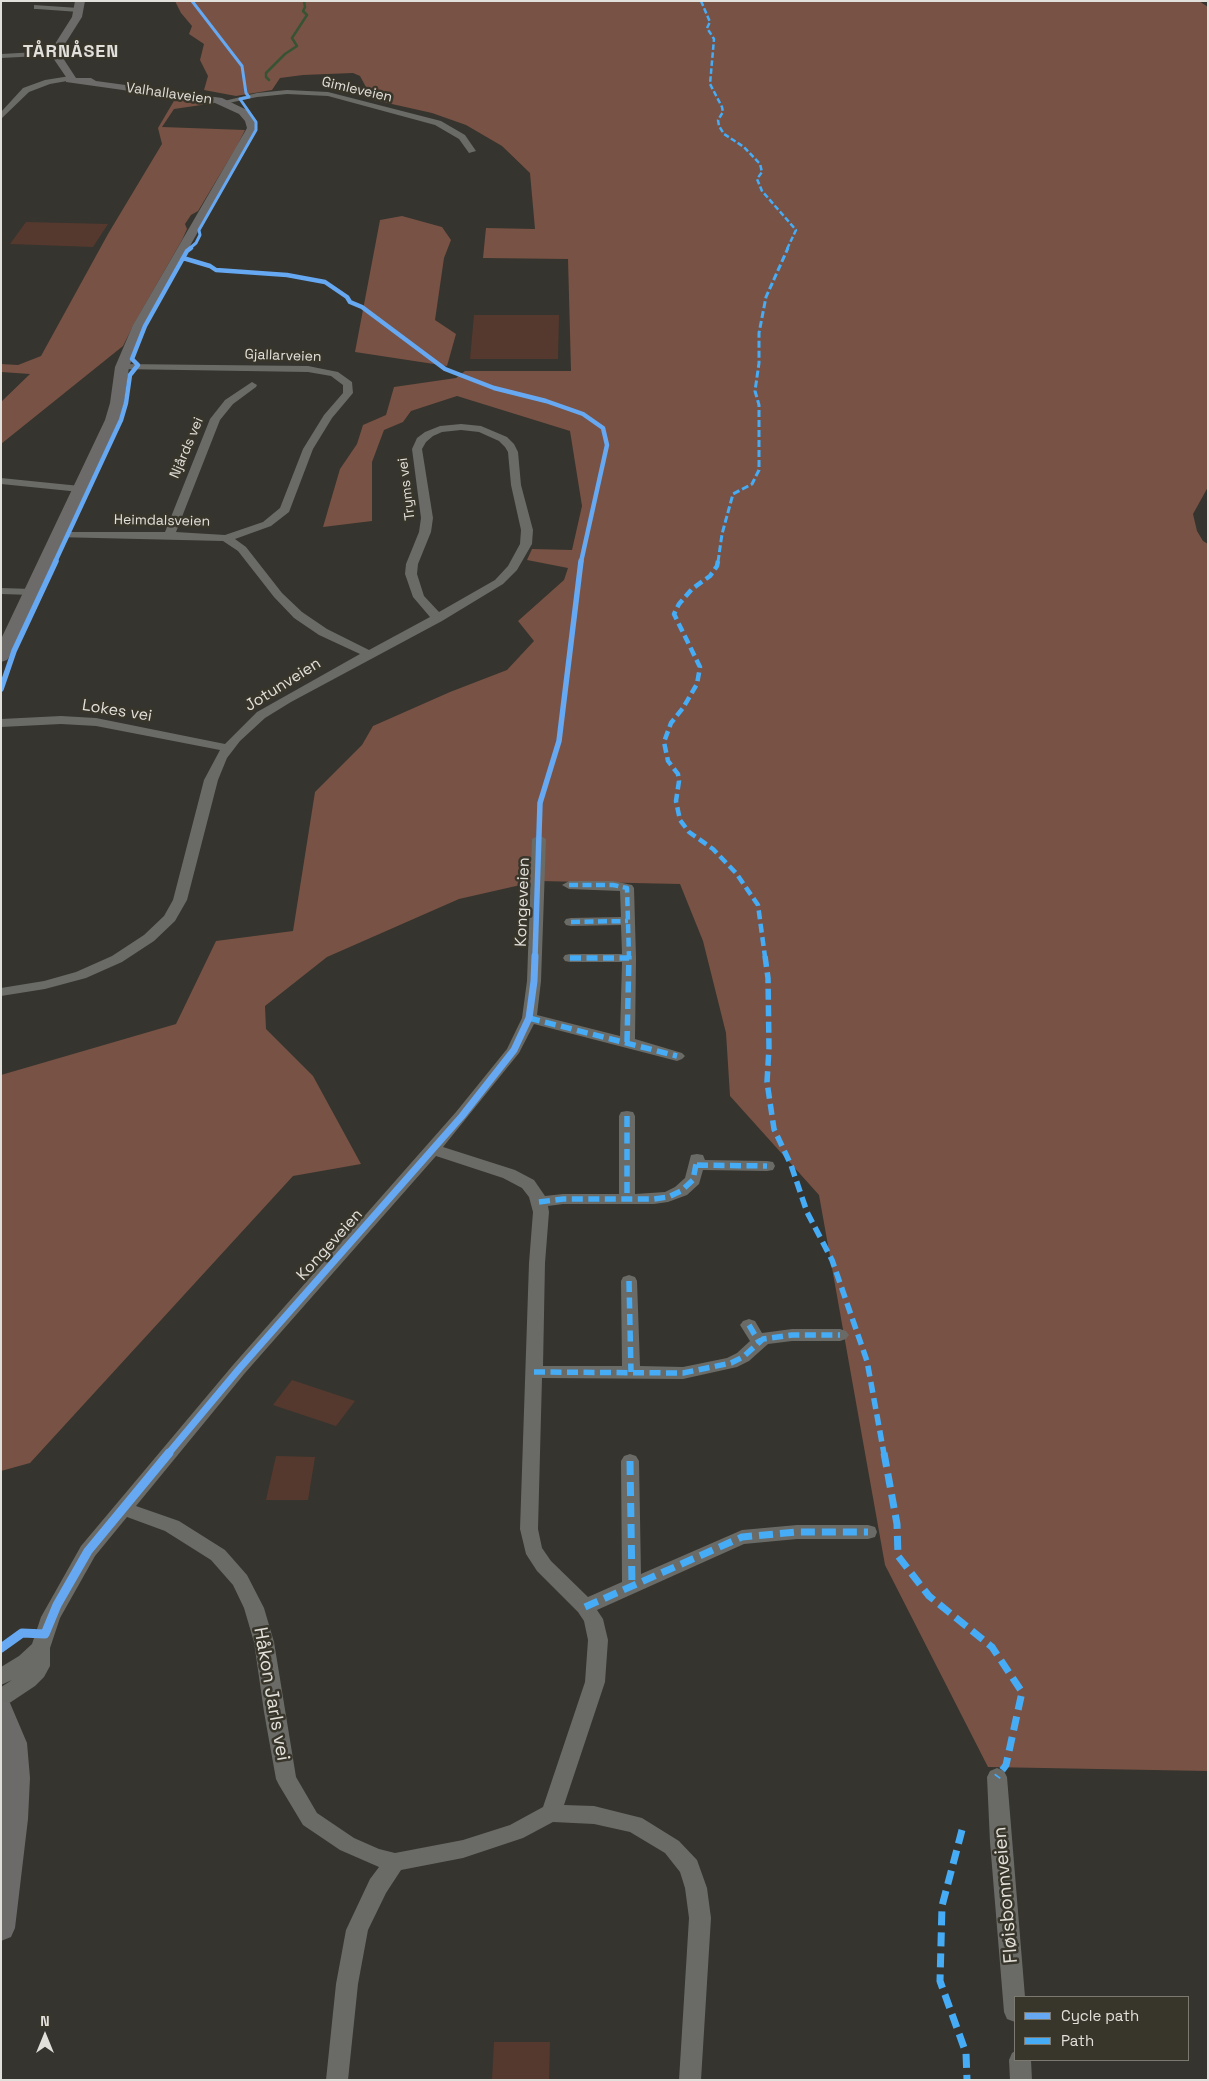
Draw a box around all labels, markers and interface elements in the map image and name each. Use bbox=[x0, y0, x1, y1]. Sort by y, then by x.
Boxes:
district label: TÅRNÅSEN bbox=[22, 41, 120, 63]
street label: Gimleveien bbox=[320, 74, 394, 106]
street label: Valhallaveien bbox=[125, 80, 213, 108]
street label: Gjallarveien bbox=[244, 346, 322, 366]
street label: Njårds vei bbox=[167, 415, 207, 481]
street label: Tryms vei bbox=[395, 457, 419, 521]
street label: Heimdalsveien bbox=[114, 512, 210, 530]
street label: Jotunveien bbox=[241, 654, 325, 716]
street label: Lokes vei bbox=[81, 696, 153, 726]
street label: Kongeveien bbox=[512, 857, 534, 947]
street label: Kongeveien bbox=[293, 1205, 367, 1285]
street label: Håkon Jarls vei bbox=[248, 1625, 294, 1763]
street label: Fløisbonnveien bbox=[989, 1826, 1023, 1964]
legend bbox=[1014, 1996, 1189, 2061]
text: Cycle path bbox=[1061, 2006, 1139, 2025]
north arrow bbox=[20, 2011, 70, 2061]
text: N bbox=[40, 2012, 50, 2030]
text: Path bbox=[1061, 2031, 1094, 2050]

